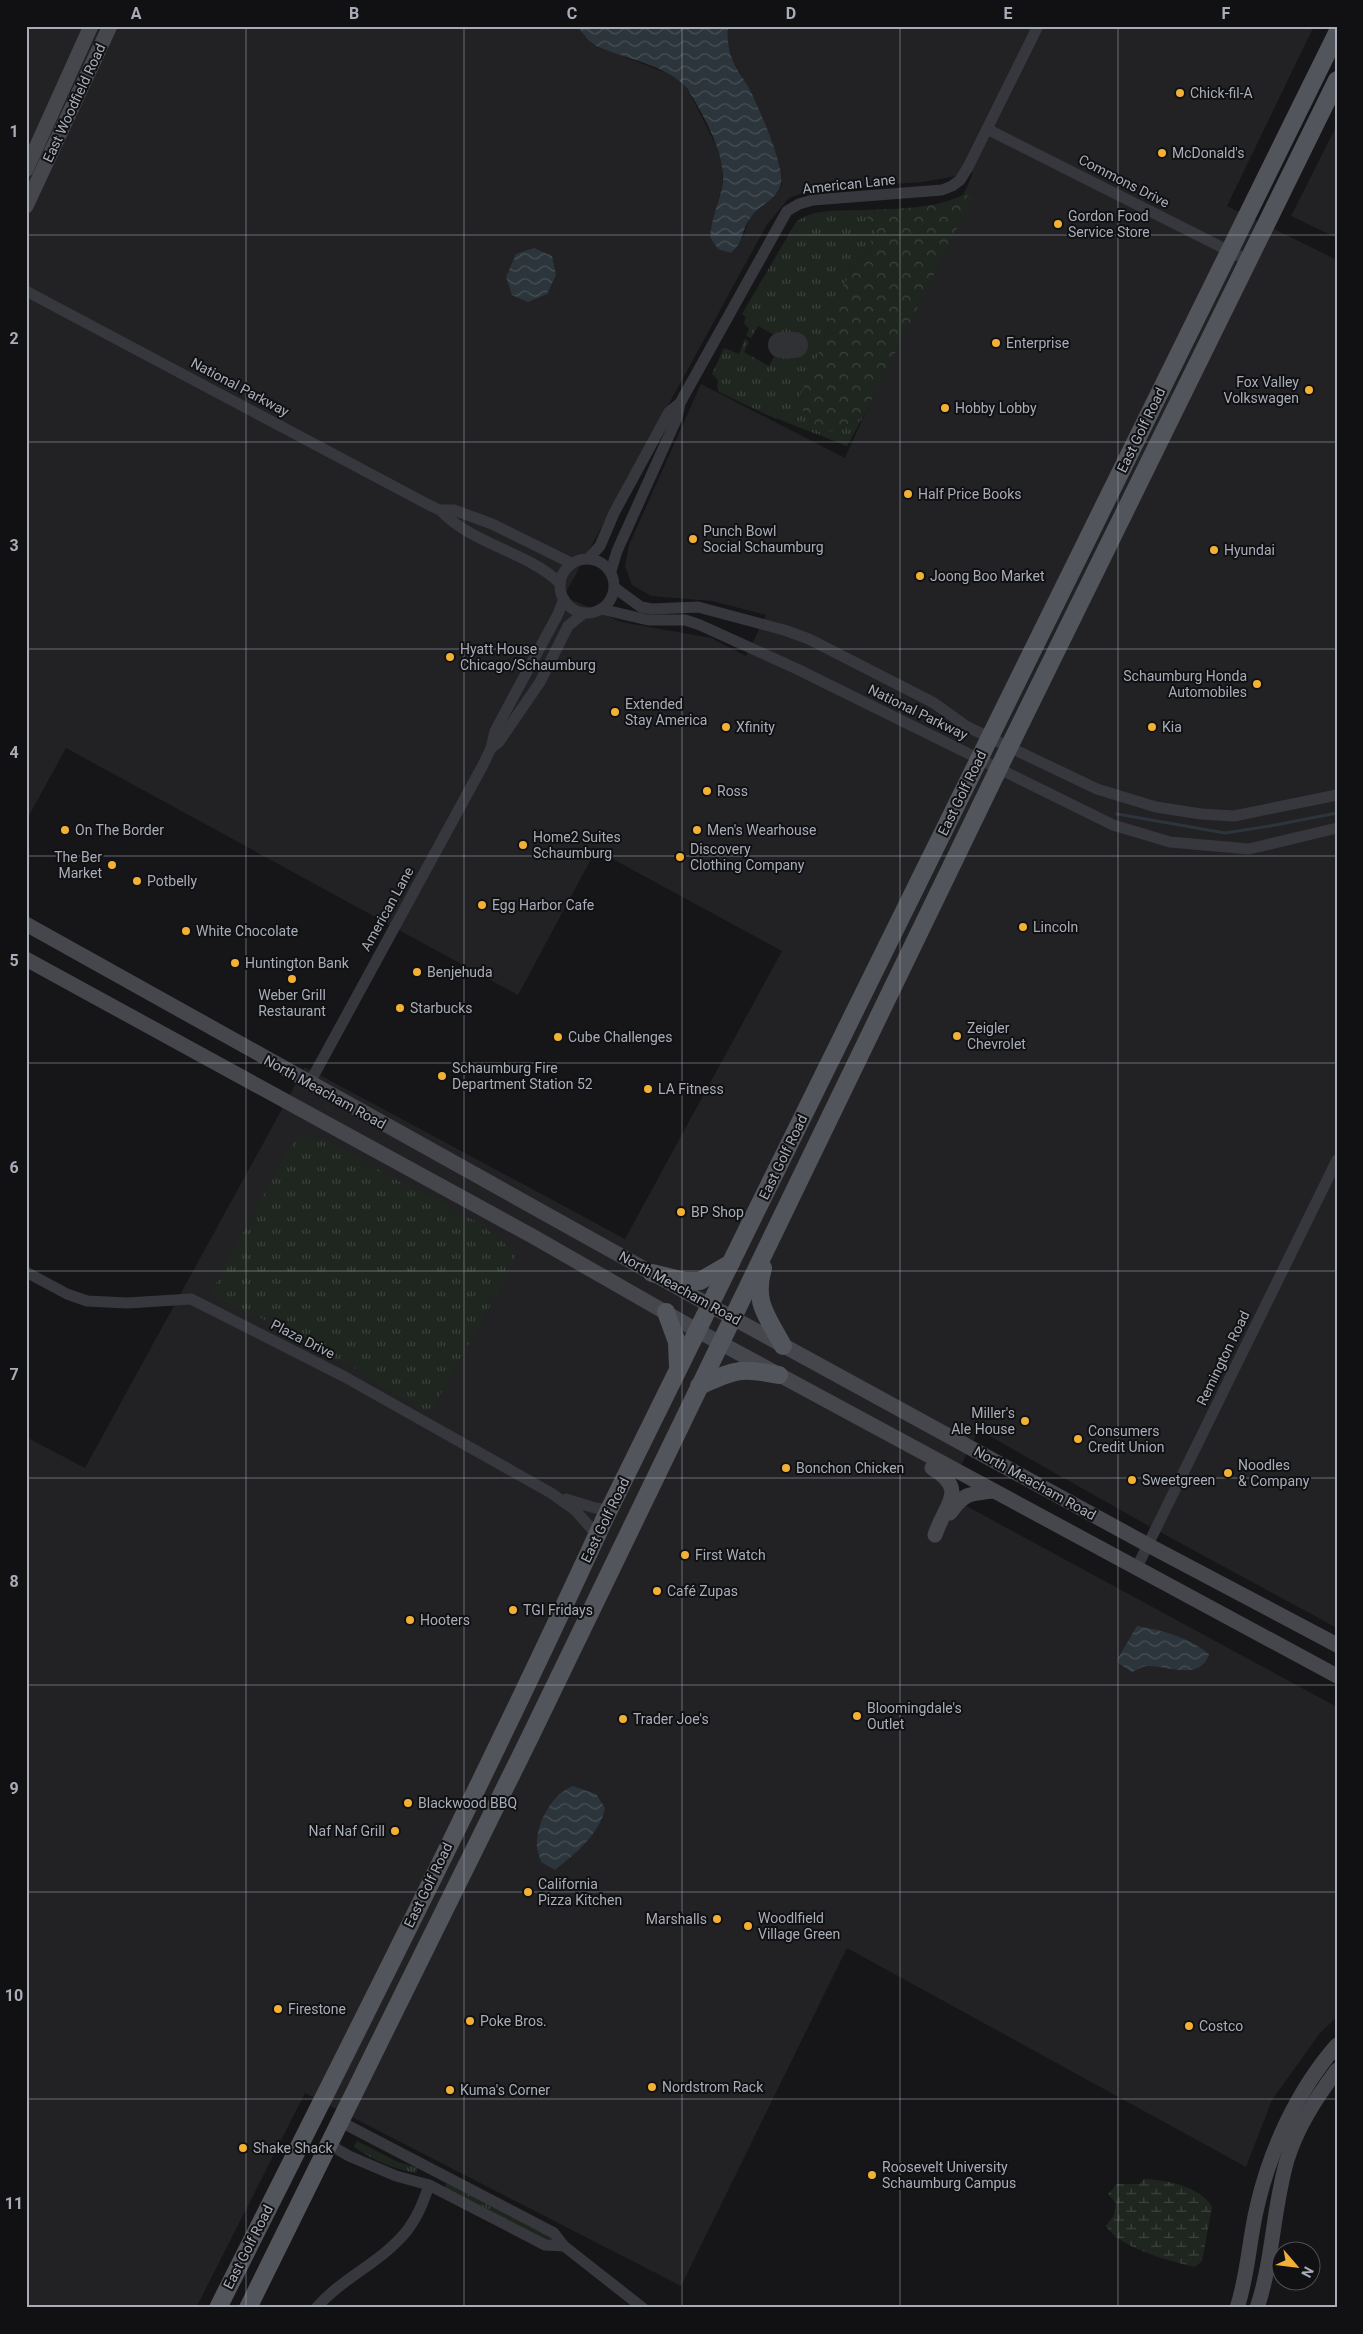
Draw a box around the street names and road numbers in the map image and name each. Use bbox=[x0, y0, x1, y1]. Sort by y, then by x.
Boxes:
street label: East Woodfield Road bbox=[39, 41, 109, 165]
street label: Commons Drive bbox=[1076, 151, 1172, 211]
street label: American Lane bbox=[802, 171, 896, 197]
street label: National Parkway bbox=[188, 354, 292, 420]
street label: East Golf Road bbox=[1114, 385, 1168, 475]
street label: National Parkway bbox=[866, 681, 971, 743]
street label: East Golf Road bbox=[935, 748, 989, 838]
street label: American Lane bbox=[357, 864, 417, 954]
street label: North Meacham Road bbox=[261, 1052, 389, 1132]
street label: East Golf Road bbox=[756, 1112, 810, 1202]
street label: North Meacham Road bbox=[616, 1248, 744, 1328]
street label: Remington Road bbox=[1193, 1308, 1253, 1408]
street label: Plaza Drive bbox=[268, 1316, 338, 1362]
street label: North Meacham Road bbox=[971, 1443, 1099, 1523]
street label: East Golf Road bbox=[578, 1475, 632, 1565]
street label: East Golf Road bbox=[401, 1840, 455, 1930]
street label: East Golf Road bbox=[220, 2202, 276, 2292]

